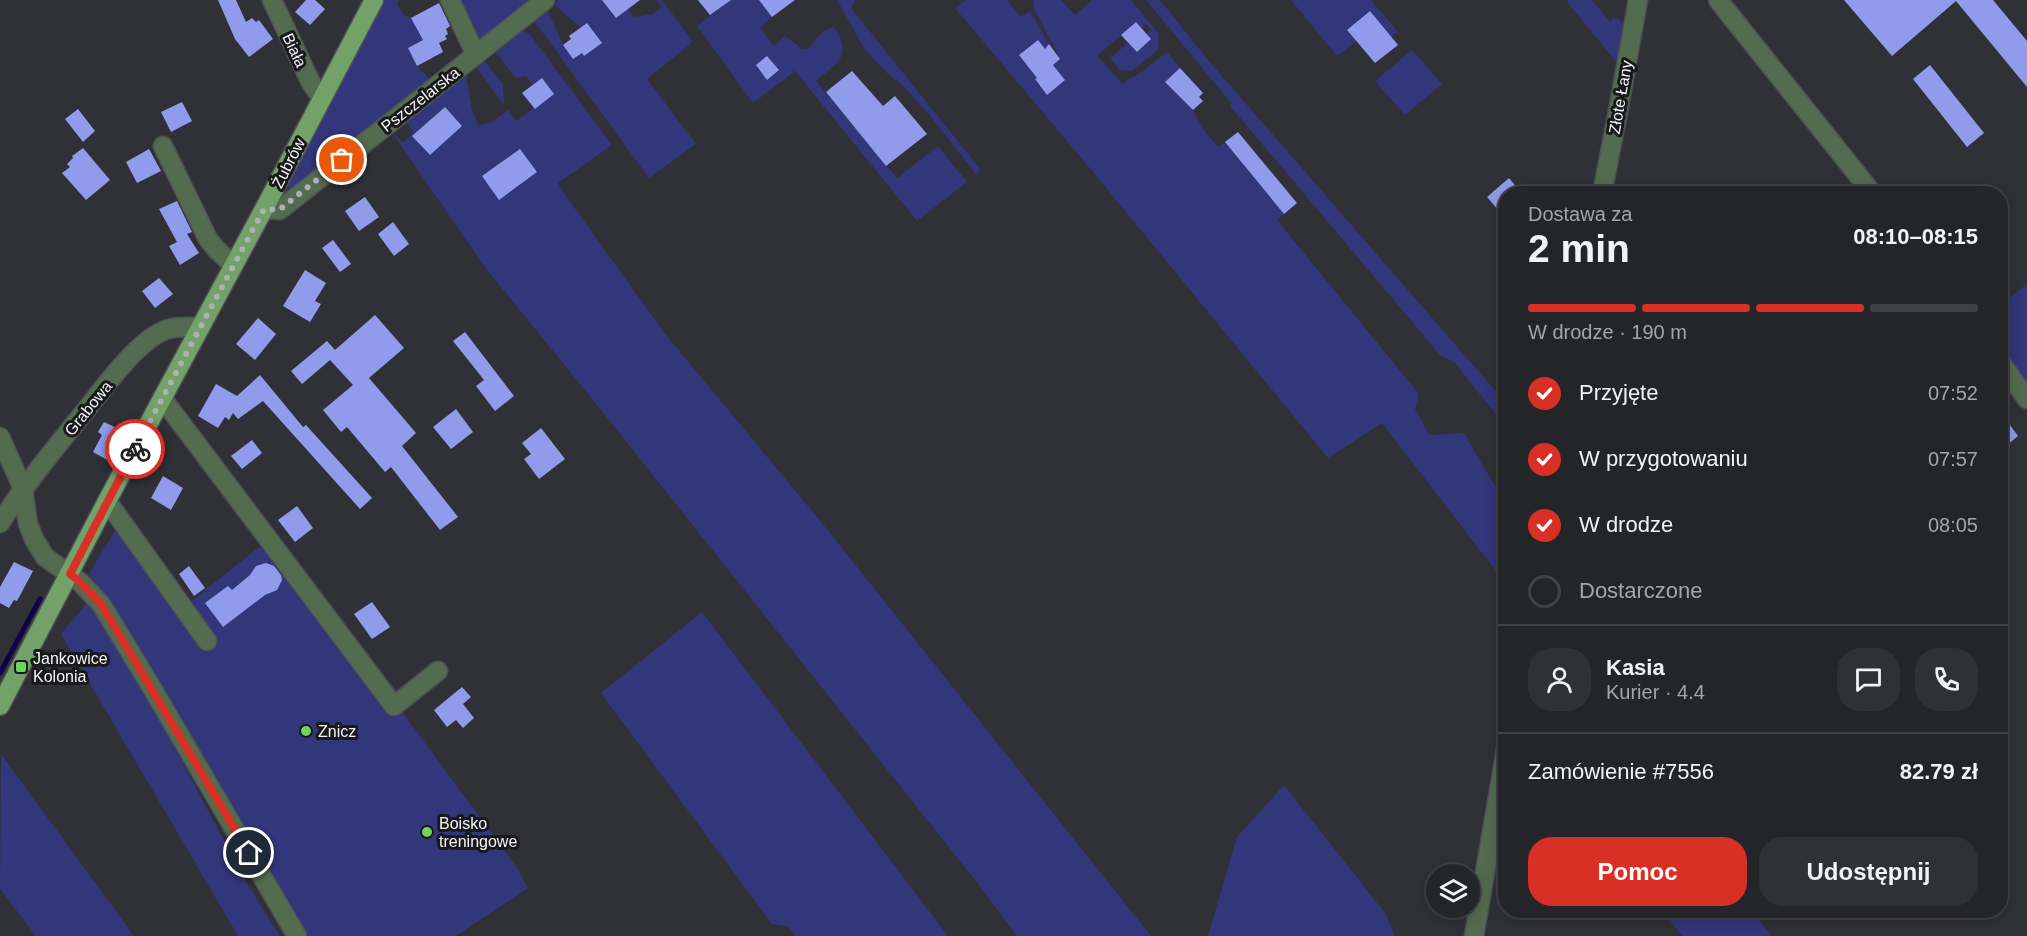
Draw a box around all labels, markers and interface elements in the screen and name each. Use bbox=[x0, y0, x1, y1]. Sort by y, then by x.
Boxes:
street label: Biała bbox=[279, 30, 310, 70]
street label: Złote Łany bbox=[1606, 59, 1635, 135]
street label: Pszczelarska bbox=[378, 64, 463, 135]
pin bbox=[316, 134, 367, 185]
street label: Żubrów bbox=[268, 135, 308, 191]
icon: bag bbox=[325, 143, 358, 176]
text: Dostawa za bbox=[1528, 203, 1633, 225]
text: 08:10–08:15 bbox=[1853, 224, 1978, 249]
text: 2 min bbox=[1528, 227, 1630, 270]
text: W drodze · 190 m bbox=[1528, 321, 1687, 343]
icon: check bbox=[1528, 377, 1561, 410]
street label: Grabowa bbox=[61, 378, 115, 439]
text: Przyjęte bbox=[1579, 380, 1658, 405]
text: 07:52 bbox=[1928, 382, 1978, 404]
courier bbox=[105, 419, 165, 479]
icon: bike bbox=[119, 433, 152, 466]
icon: check bbox=[1528, 443, 1561, 476]
text: W przygotowaniu bbox=[1579, 446, 1748, 471]
text: 07:57 bbox=[1928, 448, 1978, 470]
icon: check bbox=[1528, 509, 1561, 542]
text: W drodze bbox=[1579, 512, 1673, 537]
text: 08:05 bbox=[1928, 514, 1978, 536]
text: Dostarczone bbox=[1579, 578, 1703, 603]
button: person bbox=[1528, 648, 1591, 711]
button: chat bbox=[1837, 648, 1900, 711]
button: phone bbox=[1915, 648, 1978, 711]
place label: Jankowice Kolonia bbox=[33, 650, 108, 685]
text: Kasia bbox=[1606, 655, 1665, 680]
marker: Jankowice Kolonia bbox=[14, 660, 28, 674]
text: Kurier · 4.4 bbox=[1606, 681, 1705, 703]
place label: Znicz bbox=[318, 723, 356, 740]
marker: Znicz bbox=[299, 724, 313, 738]
text: Zamówienie #7556 bbox=[1528, 759, 1714, 784]
text: 82.79 zł bbox=[1900, 759, 1978, 784]
place label: Boisko treningowe bbox=[439, 815, 517, 850]
marker: Boisko treningowe bbox=[420, 825, 434, 839]
pin bbox=[223, 827, 274, 878]
icon: home bbox=[232, 836, 265, 869]
button: Pomoc bbox=[1528, 837, 1747, 906]
button: Udostępnij bbox=[1759, 837, 1978, 906]
map controls bbox=[1426, 864, 1480, 918]
button: layers bbox=[1426, 864, 1480, 918]

